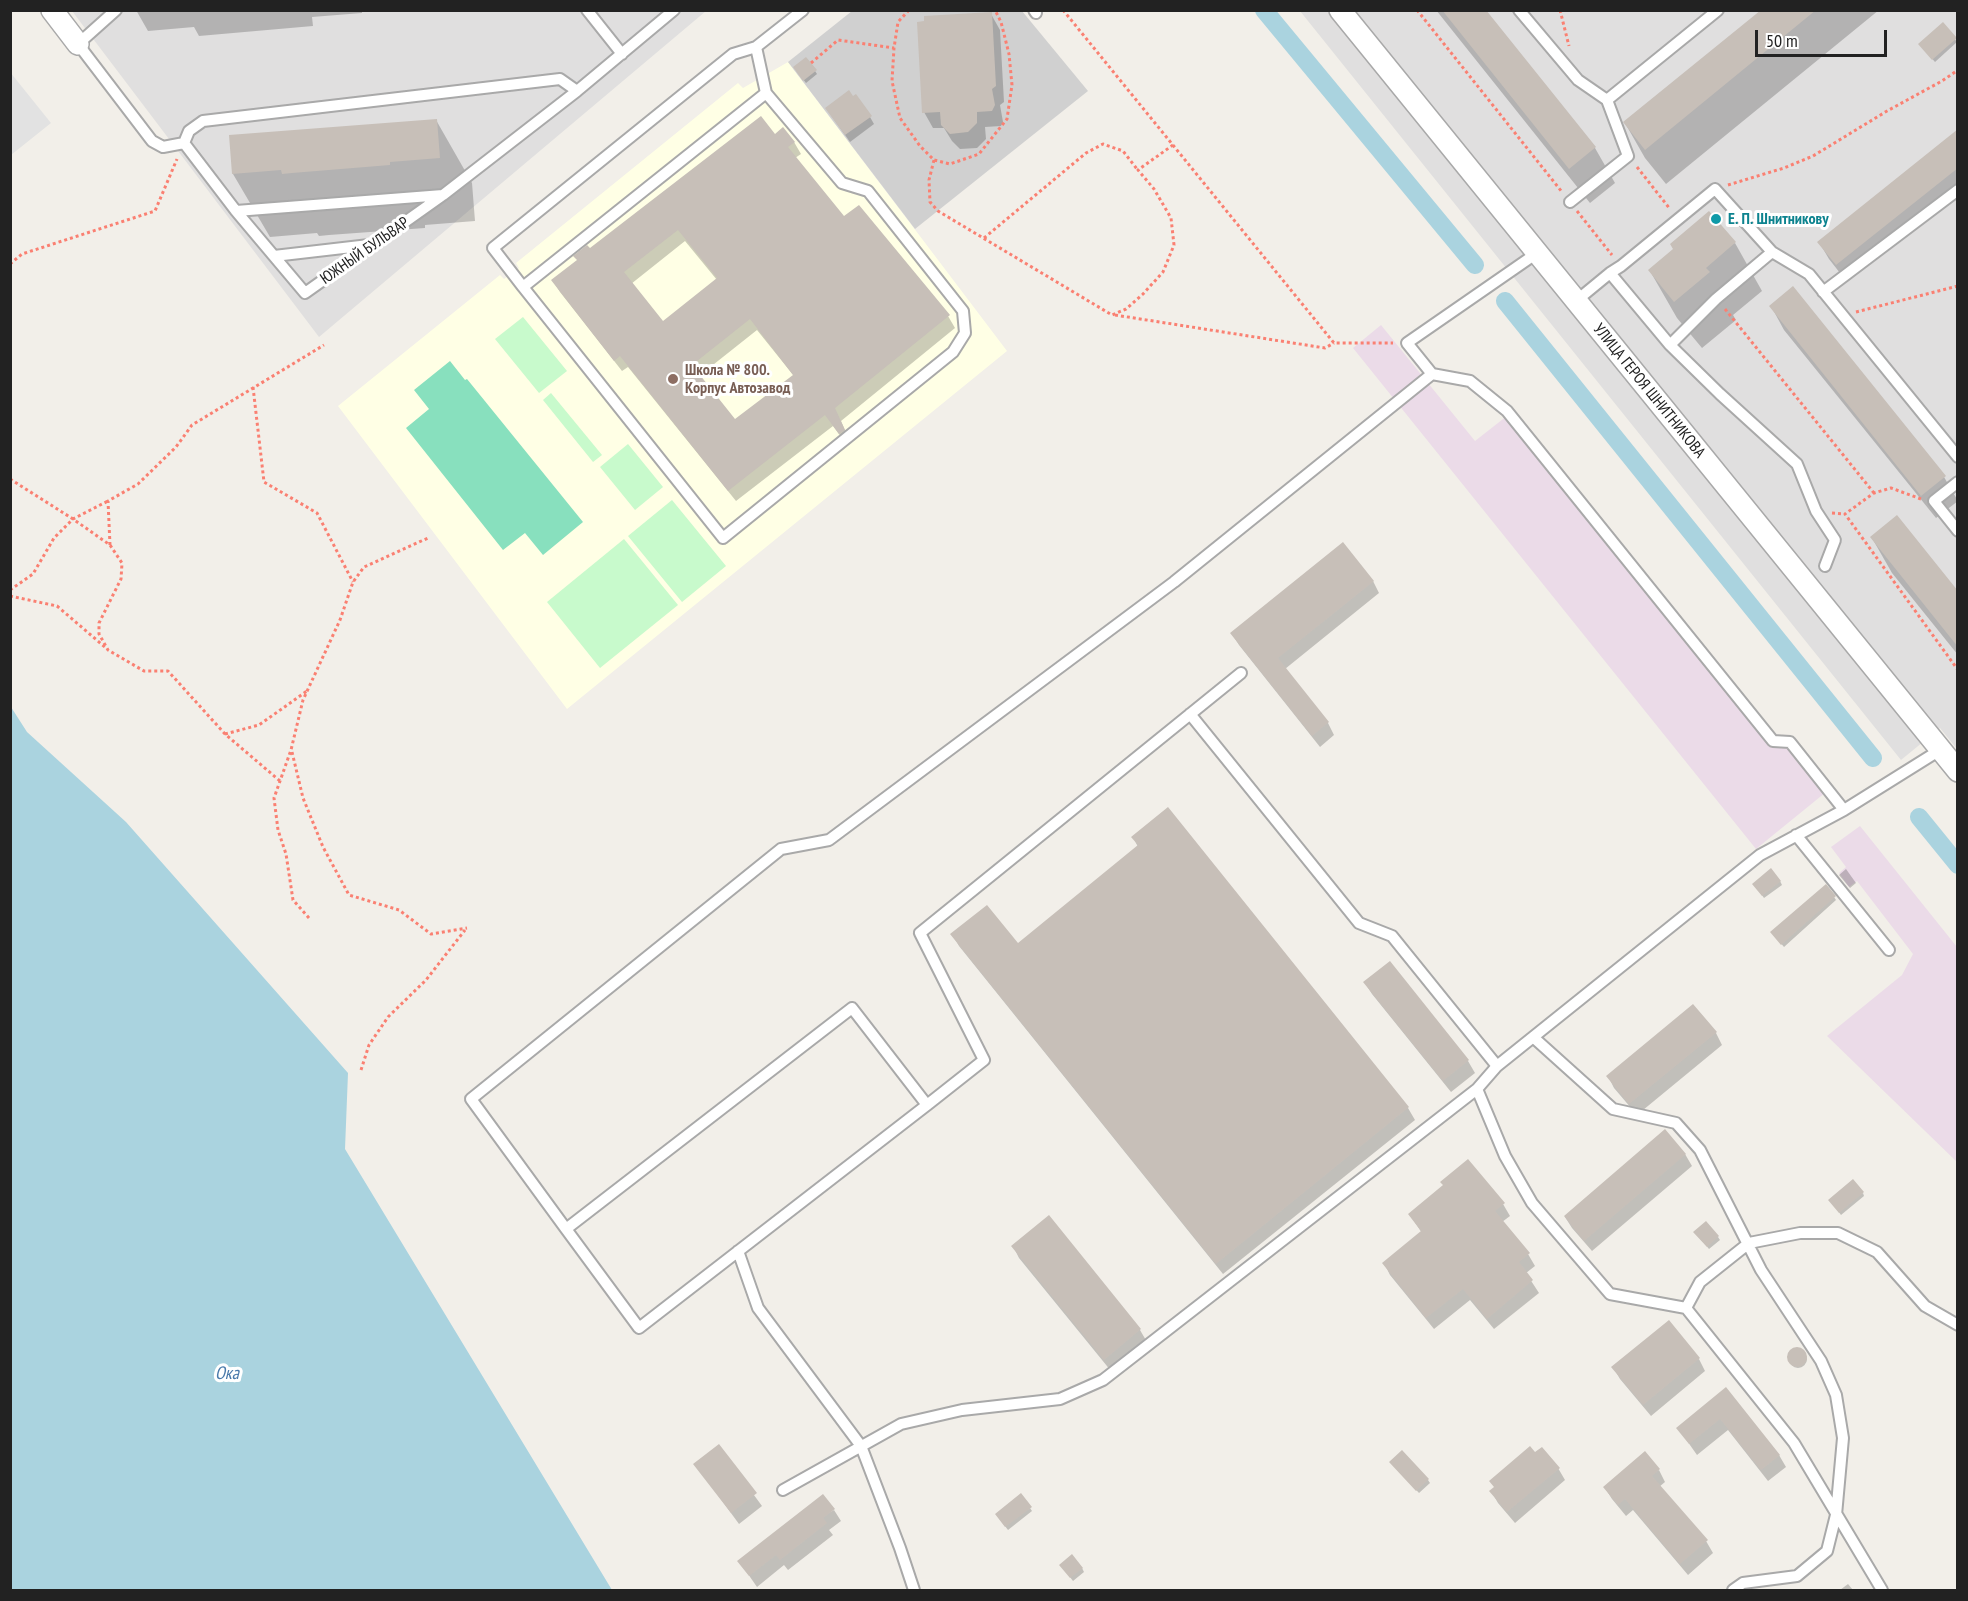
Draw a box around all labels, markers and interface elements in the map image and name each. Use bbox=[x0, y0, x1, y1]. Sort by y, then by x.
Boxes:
scale bar bbox=[1758, 18, 1890, 56]
text: 50 m bbox=[1766, 29, 1798, 52]
place label: Е. П. Шнитникову bbox=[1728, 209, 1829, 229]
marker: Е. П. Шнитникову bbox=[1709, 212, 1723, 226]
street label: ЮЖНЫЙ БУЛЬВАР bbox=[317, 213, 413, 289]
street label: УЛИЦА ГЕРОЯ ШНИТНИКОВА bbox=[1589, 320, 1709, 462]
place label: Школа № 800. Корпус Автозавод bbox=[685, 360, 790, 398]
marker: Школа № 800. Корпус Автозавод bbox=[666, 372, 680, 386]
water label: Ока bbox=[215, 1363, 239, 1385]

